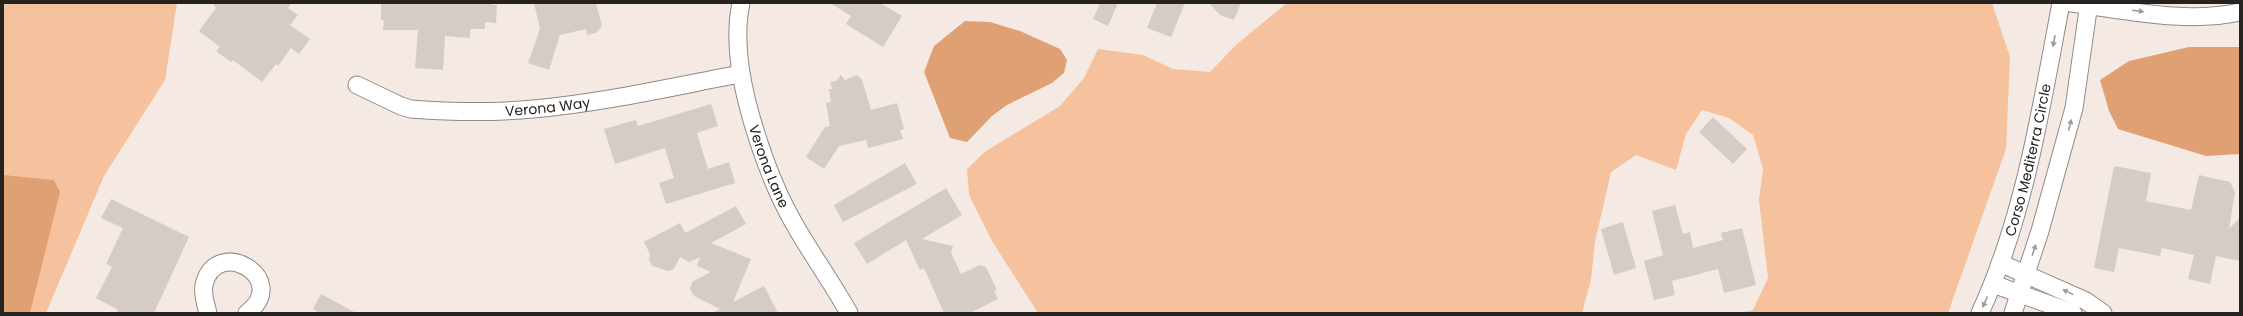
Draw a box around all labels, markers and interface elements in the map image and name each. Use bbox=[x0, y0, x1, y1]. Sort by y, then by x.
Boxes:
one-way arrow bbox=[2132, 8, 2144, 14]
one-way arrow bbox=[2050, 35, 2056, 47]
street label: Corso Mediterra Circle bbox=[2000, 82, 2056, 239]
street label: Verona Way bbox=[504, 92, 592, 121]
one-way arrow bbox=[2067, 118, 2073, 131]
street label: Verona Lane bbox=[744, 122, 794, 212]
one-way arrow bbox=[2031, 243, 2037, 255]
one-way arrow bbox=[2063, 289, 2074, 295]
one-way arrow bbox=[1982, 296, 1988, 308]

